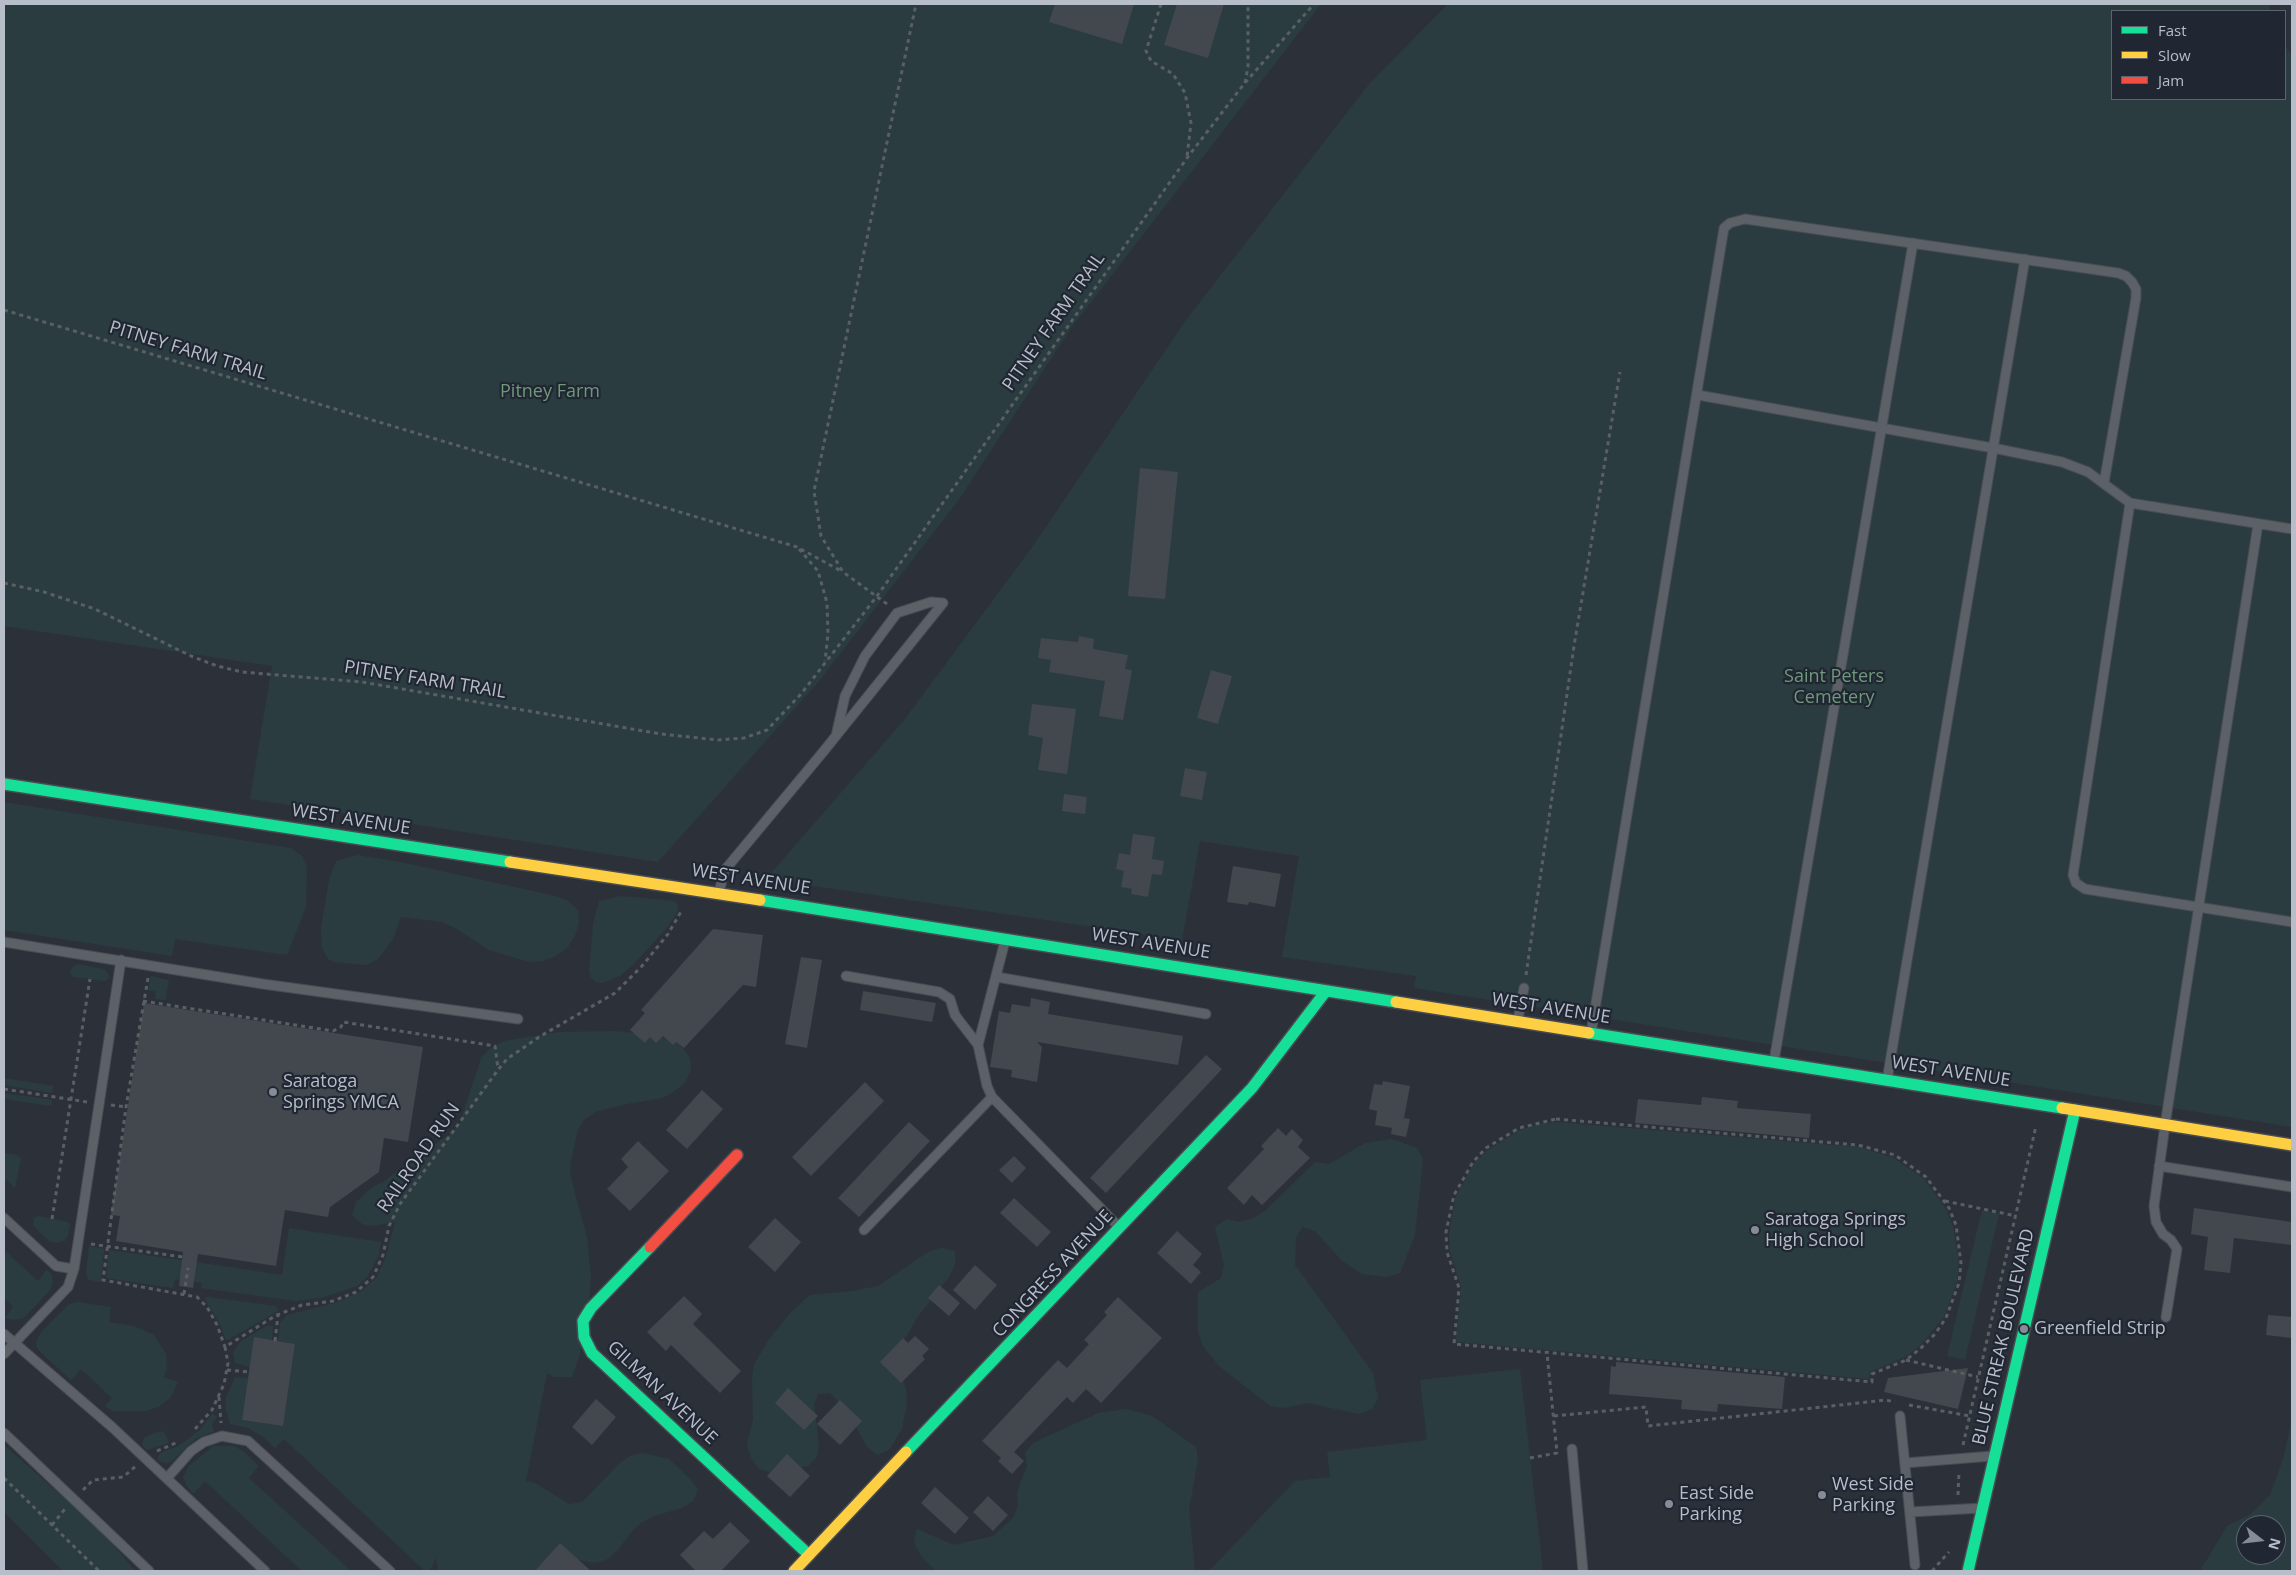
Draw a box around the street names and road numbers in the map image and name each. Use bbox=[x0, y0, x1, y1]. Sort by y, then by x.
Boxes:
street label: PITNEY FARM TRAIL bbox=[998, 249, 1110, 395]
street label: PITNEY FARM TRAIL bbox=[107, 317, 269, 385]
street label: PITNEY FARM TRAIL bbox=[343, 657, 507, 703]
street label: WEST AVENUE bbox=[290, 800, 412, 840]
street label: WEST AVENUE bbox=[690, 860, 812, 900]
street label: WEST AVENUE bbox=[1090, 924, 1212, 964]
street label: WEST AVENUE bbox=[1490, 989, 1612, 1029]
street label: WEST AVENUE bbox=[1890, 1052, 2012, 1092]
street label: RAILROAD RUN bbox=[373, 1099, 465, 1217]
street label: CONGRESS AVENUE bbox=[988, 1206, 1118, 1342]
street label: BLUE STREAK BOULEVARD bbox=[1969, 1227, 2039, 1447]
street label: GILMAN AVENUE bbox=[603, 1337, 721, 1449]

